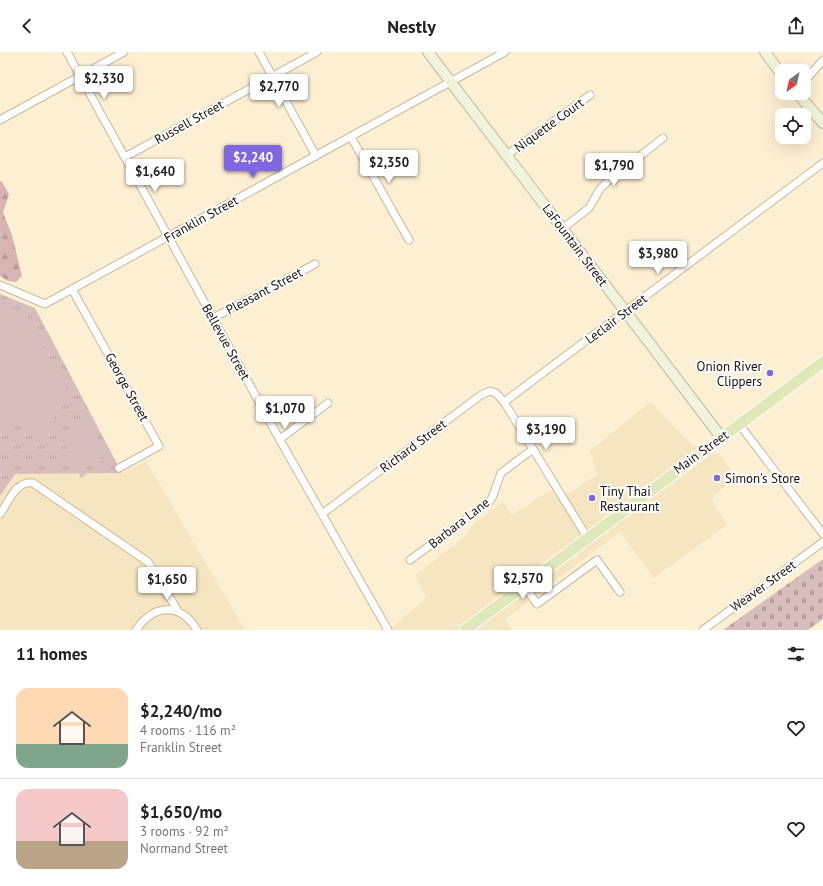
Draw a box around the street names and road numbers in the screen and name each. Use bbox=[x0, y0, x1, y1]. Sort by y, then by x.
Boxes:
street label: Niquette Court bbox=[511, 94, 588, 156]
street label: Russell Street bbox=[151, 96, 227, 148]
street label: Franklin Street bbox=[161, 191, 241, 246]
street label: LaFountain Street bbox=[538, 200, 612, 290]
street label: Pleasant Street bbox=[223, 263, 306, 318]
street label: Leclair Street bbox=[582, 290, 651, 348]
street label: Bellevue Street bbox=[198, 301, 254, 384]
street label: George Street bbox=[101, 350, 153, 425]
street label: Richard Street bbox=[376, 415, 450, 476]
street label: Main Street bbox=[670, 426, 732, 478]
street label: Barbara Lane bbox=[425, 494, 493, 552]
street label: Weaver Street bbox=[727, 556, 800, 616]

